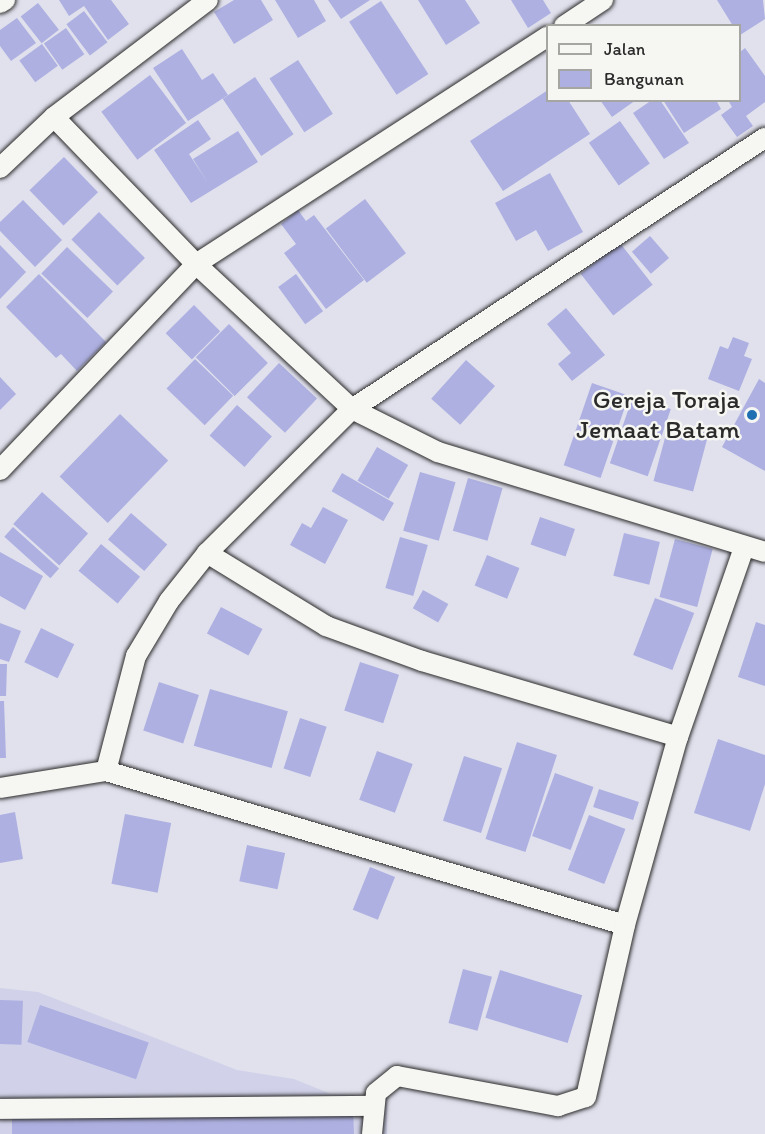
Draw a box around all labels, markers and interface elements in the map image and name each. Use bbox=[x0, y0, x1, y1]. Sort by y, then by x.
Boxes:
legend bbox=[546, 24, 741, 102]
text: Jalan bbox=[604, 38, 645, 60]
text: Bangunan bbox=[604, 68, 684, 90]
place label: Gereja Toraja Jemaat Batam bbox=[577, 384, 740, 446]
marker: Gereja Toraja Jemaat Batam bbox=[745, 408, 759, 422]

